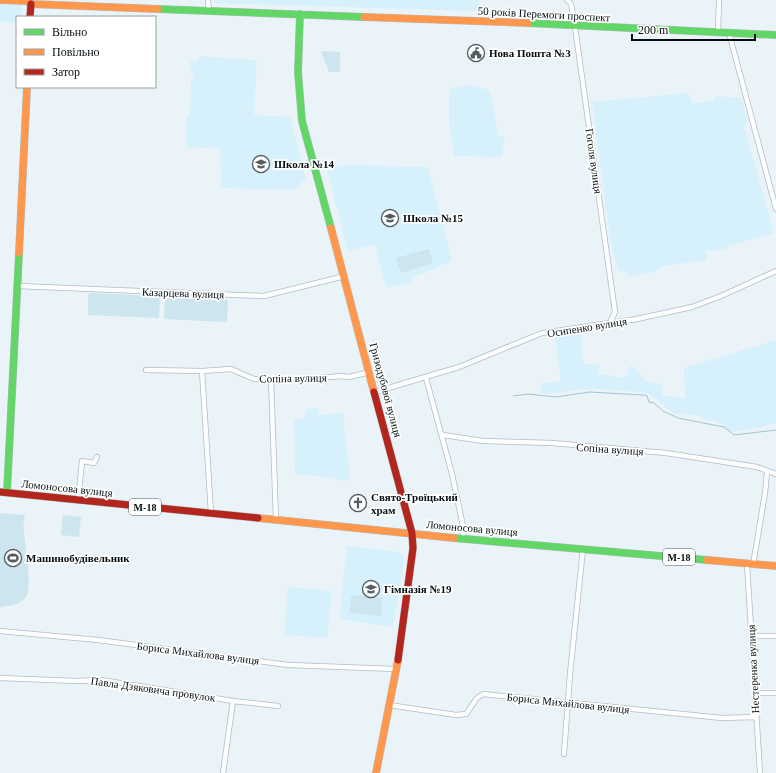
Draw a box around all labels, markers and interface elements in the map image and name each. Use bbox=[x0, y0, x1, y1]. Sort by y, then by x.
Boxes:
street label: 50 років Перемоги проспект bbox=[477, 5, 611, 23]
legend bbox=[16, 16, 156, 88]
scale bar bbox=[632, 16, 755, 42]
text: 200 m bbox=[638, 23, 669, 37]
text: Вільно bbox=[52, 25, 87, 39]
public building icon: Нова Пошта №3 bbox=[466, 43, 486, 63]
text: Повільно bbox=[52, 45, 100, 59]
place label: Нова Пошта №3 bbox=[489, 47, 571, 59]
text: Затор bbox=[52, 65, 80, 79]
street label: Гоголя вулиця bbox=[583, 128, 605, 194]
school or university icon: Школа №14 bbox=[251, 154, 271, 174]
place label: Школа №14 bbox=[274, 158, 335, 170]
school or university icon: Школа №15 bbox=[380, 208, 400, 228]
place label: Школа №15 bbox=[403, 212, 464, 224]
street label: Казарцева вулиця bbox=[142, 286, 224, 300]
street label: Осипенко вулиця bbox=[546, 315, 628, 339]
street label: Гризодубової вулиця bbox=[368, 342, 404, 438]
street label: Сопіна вулиця bbox=[259, 371, 327, 385]
street label: Сопіна вулиця bbox=[576, 441, 644, 457]
street label: Ломоносова вулиця bbox=[21, 477, 113, 499]
place label: Свято-Троїцький храм bbox=[371, 491, 459, 516]
church icon: Свято-Троїцький храм bbox=[348, 493, 368, 513]
road number: М-18 bbox=[129, 499, 161, 515]
street label: Ломоносова вулиця bbox=[426, 518, 518, 538]
sports icon: Машинобудівельник bbox=[3, 548, 23, 568]
road number: М-18 bbox=[663, 549, 695, 565]
place label: Машинобудівельник bbox=[26, 552, 130, 564]
school or university icon: Гімназія №19 bbox=[361, 579, 381, 599]
place label: Гімназія №19 bbox=[384, 583, 452, 595]
street label: Нестеренка вулиця bbox=[745, 624, 761, 714]
street label: Бориса Михайлова вулиця bbox=[136, 640, 260, 666]
street label: Павла Дзяковича провулок bbox=[90, 674, 217, 704]
street label: Бориса Михайлова вулиця bbox=[506, 691, 630, 715]

